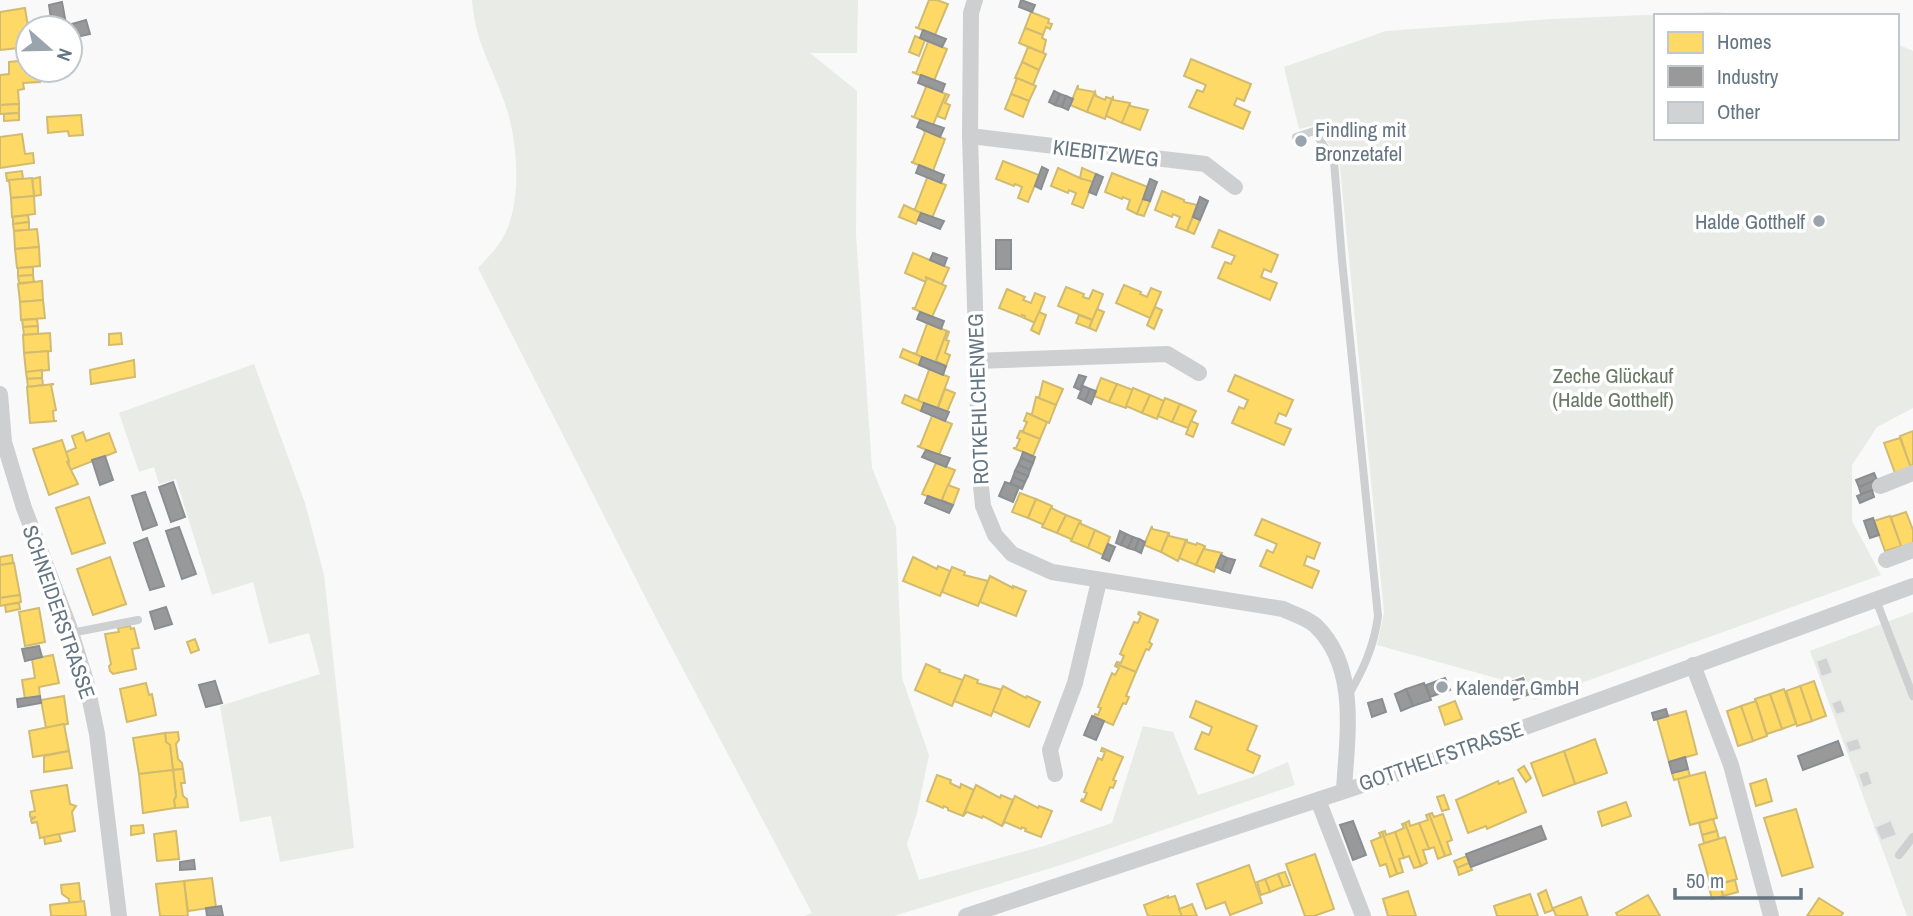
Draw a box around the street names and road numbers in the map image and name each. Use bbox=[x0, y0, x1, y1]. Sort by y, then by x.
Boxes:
street label: KIEBITZWEG bbox=[1052, 132, 1160, 174]
street label: ROTKEHLCHENWEG bbox=[961, 313, 995, 485]
street label: SCHNEIDERSTRASSE bbox=[16, 521, 102, 703]
street label: GOTTHELFSTRASSE bbox=[1355, 714, 1527, 798]

